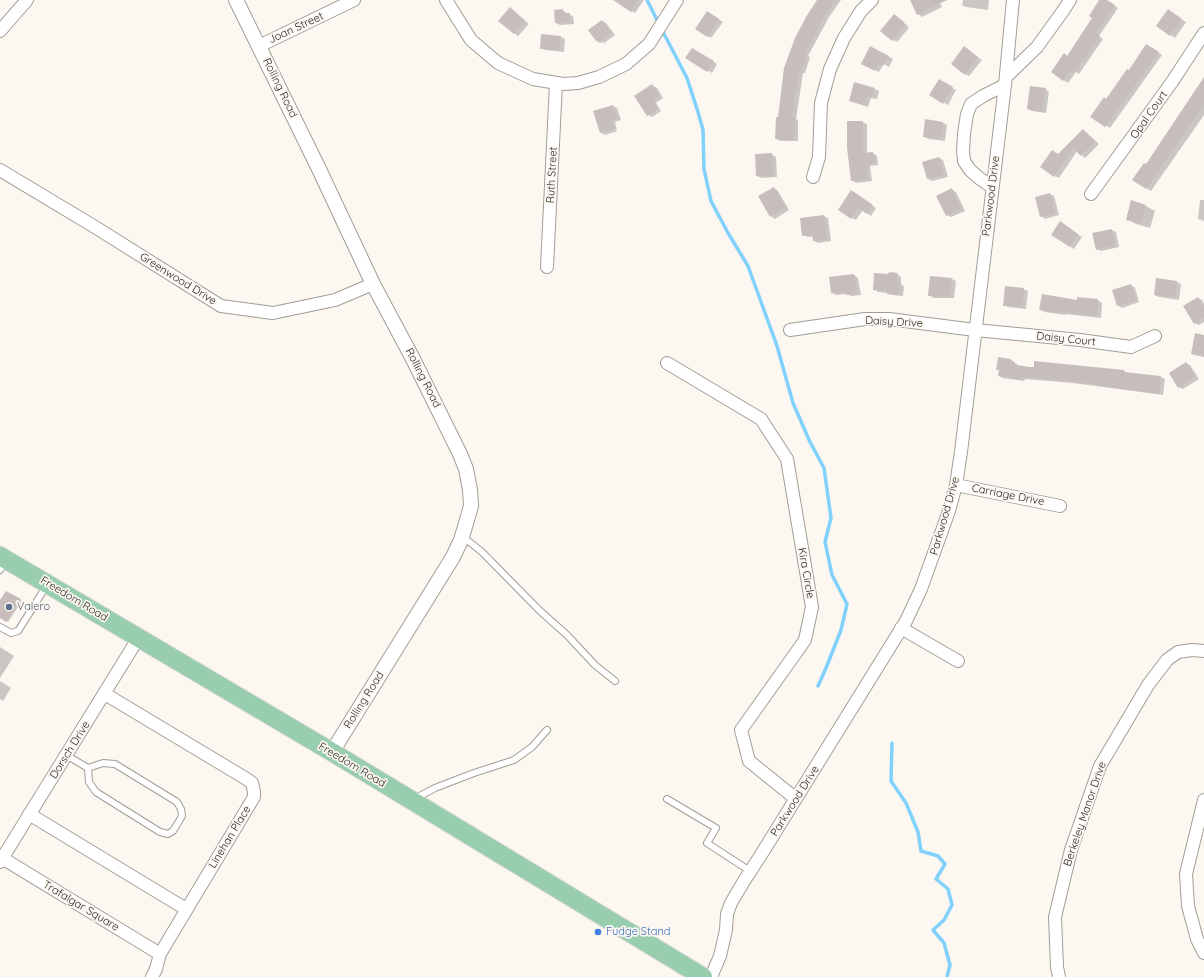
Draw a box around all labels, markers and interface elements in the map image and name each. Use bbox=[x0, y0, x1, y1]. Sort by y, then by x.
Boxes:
street label: Joan Street bbox=[266, 10, 326, 46]
street label: Rolling Road bbox=[260, 56, 300, 120]
street label: Opal Court bbox=[1128, 89, 1170, 141]
street label: Ruth Street bbox=[544, 146, 560, 204]
street label: Parkwood Drive bbox=[980, 155, 1002, 237]
street label: Greenwood Drive bbox=[137, 250, 219, 308]
street label: Daisy Drive bbox=[865, 314, 923, 330]
street label: Daisy Court bbox=[1036, 329, 1096, 349]
street label: Rolling Road bbox=[402, 346, 444, 410]
street label: Parkwood Drive bbox=[927, 475, 963, 557]
street label: Carriage Drive bbox=[971, 481, 1045, 509]
street label: Kira Circle bbox=[795, 547, 817, 599]
street label: Freedom Road bbox=[38, 574, 110, 624]
place label: Valero bbox=[17, 600, 50, 614]
marker: Valero bbox=[4, 602, 14, 612]
street label: Rolling Road bbox=[341, 669, 387, 731]
street label: Dorsch Drive bbox=[47, 719, 93, 781]
street label: Freedom Road bbox=[316, 740, 388, 790]
street label: Berkeley Manor Drive bbox=[1061, 760, 1109, 868]
street label: Parkwood Drive bbox=[768, 763, 822, 839]
street label: Linehan Place bbox=[206, 803, 254, 871]
street label: Trafalgar Square bbox=[41, 878, 121, 934]
place label: Fudge Stand bbox=[606, 925, 670, 939]
marker: Fudge Stand bbox=[593, 927, 603, 937]

